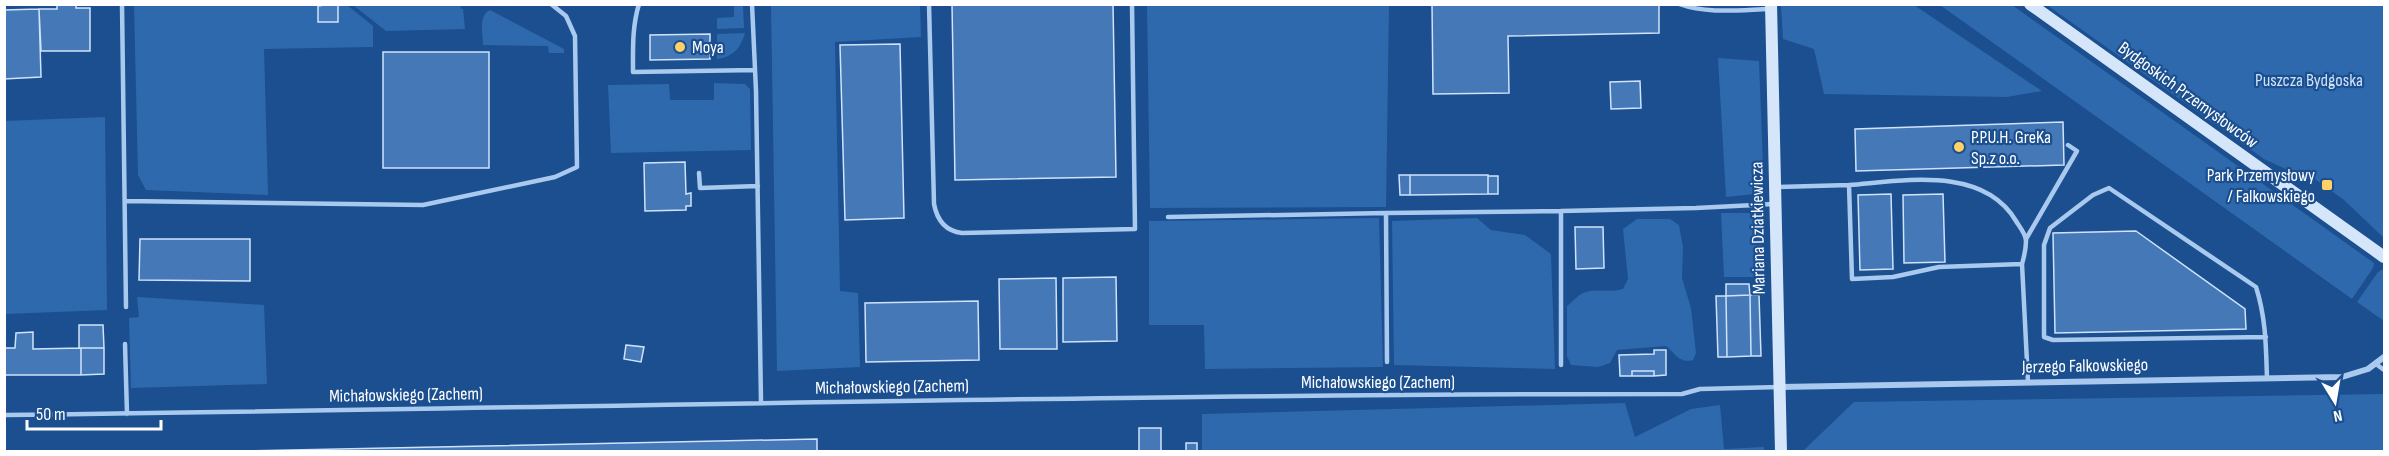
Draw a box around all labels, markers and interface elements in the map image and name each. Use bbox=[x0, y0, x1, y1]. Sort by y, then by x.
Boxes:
place label: Moya bbox=[692, 37, 724, 58]
street label: Bydgoskich Przemysłowców bbox=[2114, 37, 2262, 153]
marker: Moya bbox=[673, 40, 687, 54]
park label: Puszcza Bydgoska bbox=[2255, 70, 2363, 91]
place label: P.P.U.H. GreKa Sp.z o.o. bbox=[1971, 127, 2051, 169]
marker: P.P.U.H. GreKa Sp.z o.o. bbox=[1952, 140, 1966, 154]
street label: Mariana Dziatkiewicza bbox=[1746, 161, 1770, 295]
place label: Park Przemysłowy / Falkowskiego bbox=[2207, 165, 2315, 207]
marker: Park Przemysłowy / Falkowskiego bbox=[2320, 178, 2334, 192]
street label: Jerzego Falkowskiego bbox=[2021, 354, 2148, 378]
street label: Michałowskiego (Zachem) bbox=[1301, 372, 1455, 393]
north arrow bbox=[2305, 372, 2365, 432]
street label: Michałowskiego (Zachem) bbox=[815, 375, 969, 399]
street label: Michałowskiego (Zachem) bbox=[329, 383, 483, 407]
scale bar bbox=[27, 393, 160, 431]
text: 50 m bbox=[36, 404, 66, 425]
text: N bbox=[2332, 405, 2344, 425]

